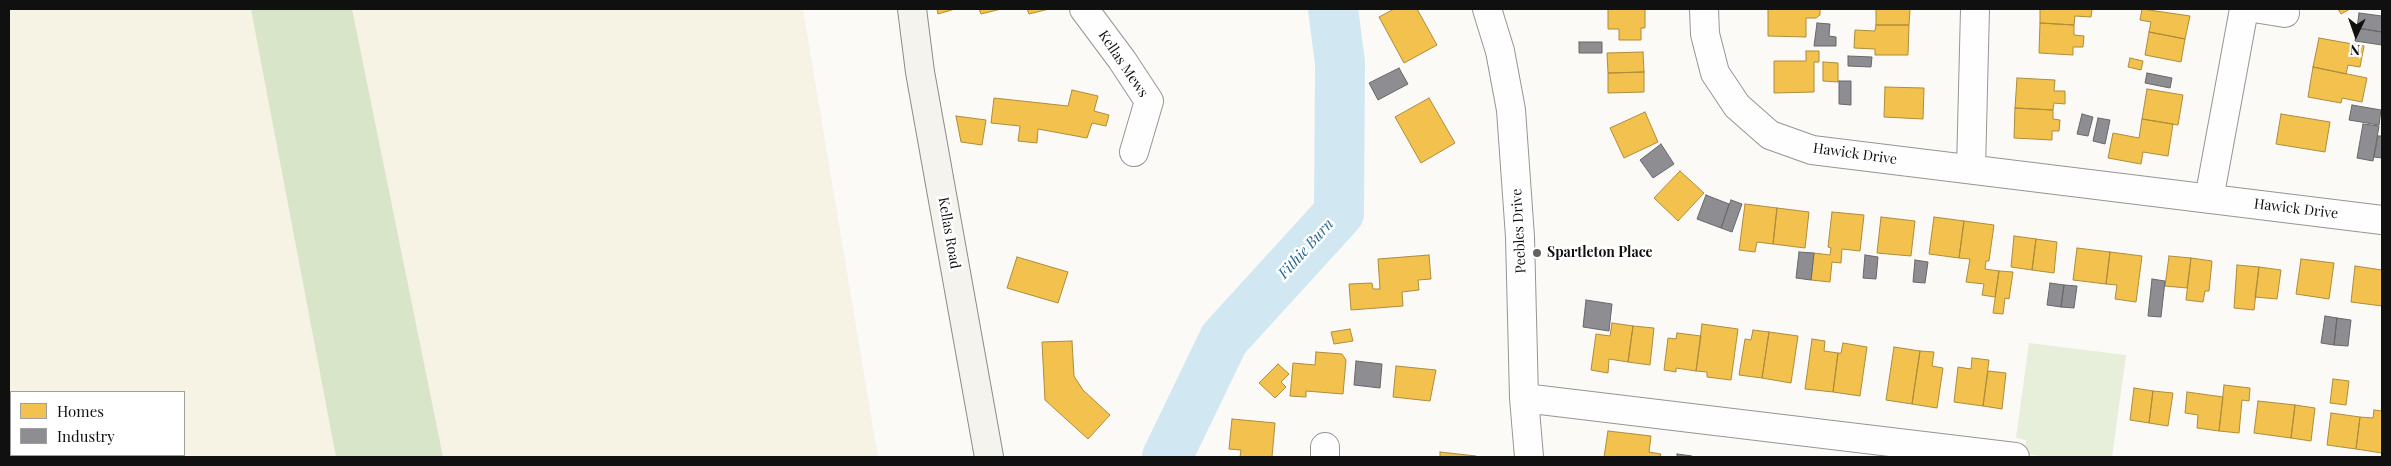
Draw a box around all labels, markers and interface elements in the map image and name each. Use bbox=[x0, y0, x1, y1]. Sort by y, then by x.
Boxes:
north arrow bbox=[2331, 10, 2381, 60]
street label: Kellas Mews bbox=[1095, 27, 1151, 101]
text: N bbox=[2350, 41, 2361, 60]
street label: Hawick Drive bbox=[1812, 140, 1898, 168]
street label: Peebles Drive bbox=[1508, 188, 1530, 274]
street label: Kellas Road bbox=[934, 196, 964, 270]
street label: Hawick Drive bbox=[2253, 196, 2339, 222]
water label: Fithie Burn bbox=[1275, 216, 1337, 282]
place label: Spartleton Place bbox=[1547, 245, 1653, 261]
marker: Spartleton Place bbox=[1531, 247, 1543, 259]
legend bbox=[10, 391, 185, 456]
text: Homes bbox=[57, 401, 104, 421]
text: Industry bbox=[57, 426, 115, 446]

